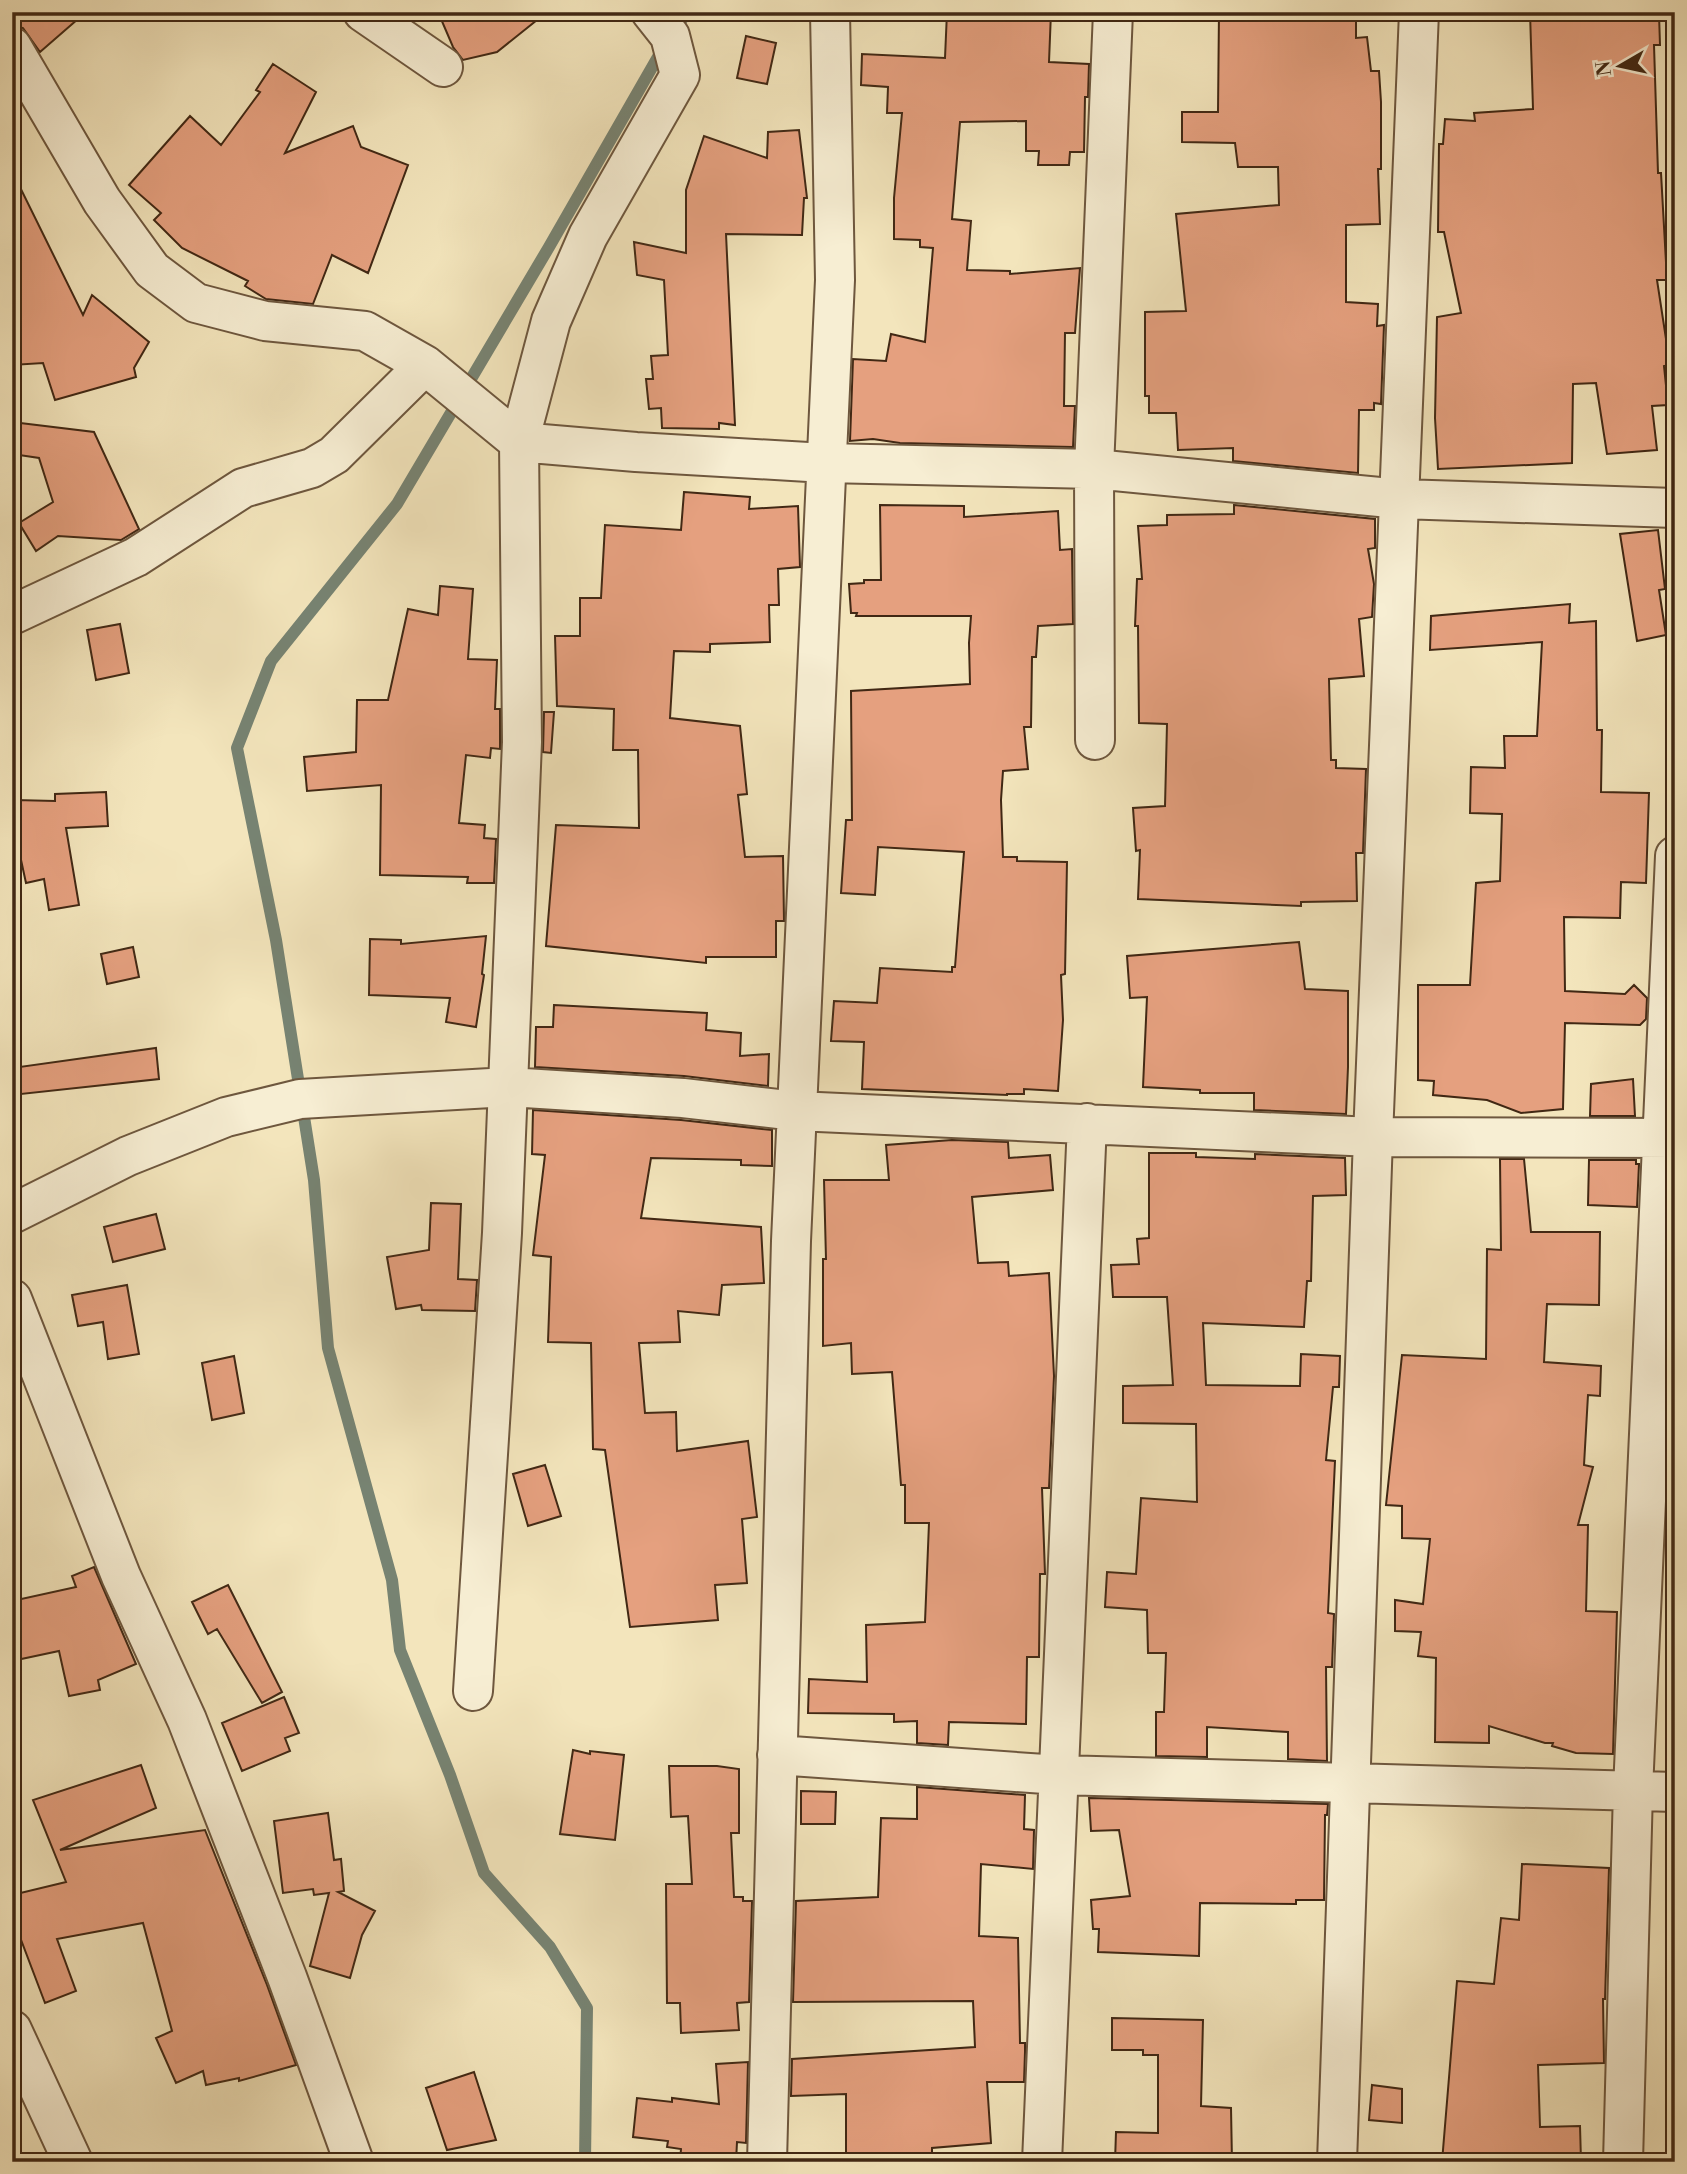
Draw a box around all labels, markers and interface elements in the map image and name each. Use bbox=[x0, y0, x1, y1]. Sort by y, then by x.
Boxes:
north arrow bbox=[1586, 32, 1656, 102]
text: N bbox=[1591, 59, 1617, 78]

